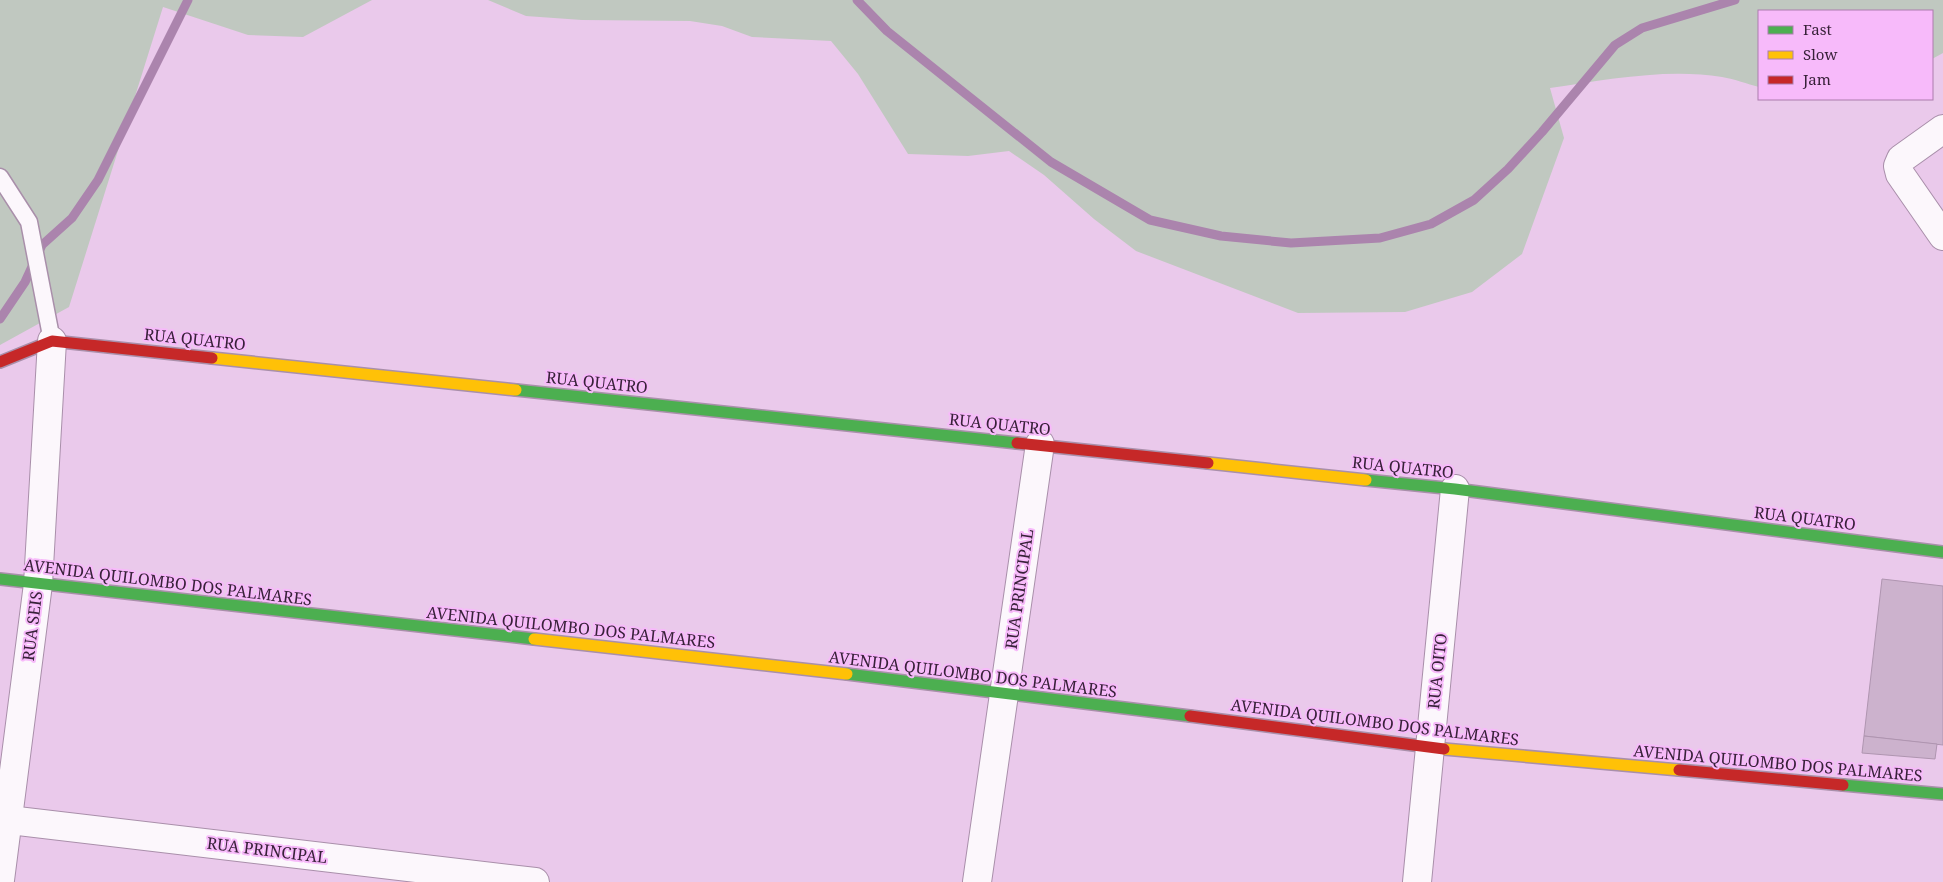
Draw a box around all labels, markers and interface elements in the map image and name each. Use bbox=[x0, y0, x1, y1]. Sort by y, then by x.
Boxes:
legend bbox=[1758, 10, 1933, 100]
text: Fast bbox=[1803, 19, 1832, 39]
text: Slow bbox=[1803, 44, 1837, 64]
text: Jam bbox=[1802, 69, 1831, 89]
street label: RUA QUATRO bbox=[143, 323, 247, 355]
street label: RUA QUATRO bbox=[545, 366, 649, 398]
street label: RUA QUATRO bbox=[948, 408, 1052, 440]
street label: RUA QUATRO bbox=[1351, 451, 1455, 483]
street label: RUA QUATRO bbox=[1753, 501, 1857, 535]
street label: RUA PRINCIPAL bbox=[1000, 528, 1038, 650]
street label: AVENIDA QUILOMBO DOS PALMARES bbox=[23, 553, 313, 611]
street label: RUA SEIS bbox=[17, 590, 47, 662]
street label: AVENIDA QUILOMBO DOS PALMARES bbox=[426, 601, 716, 653]
street label: RUA OITO bbox=[1422, 632, 1452, 710]
street label: AVENIDA QUILOMBO DOS PALMARES bbox=[828, 645, 1118, 703]
street label: AVENIDA QUILOMBO DOS PALMARES bbox=[1230, 693, 1520, 751]
street label: AVENIDA QUILOMBO DOS PALMARES bbox=[1633, 739, 1923, 787]
street label: RUA PRINCIPAL bbox=[206, 832, 328, 868]

